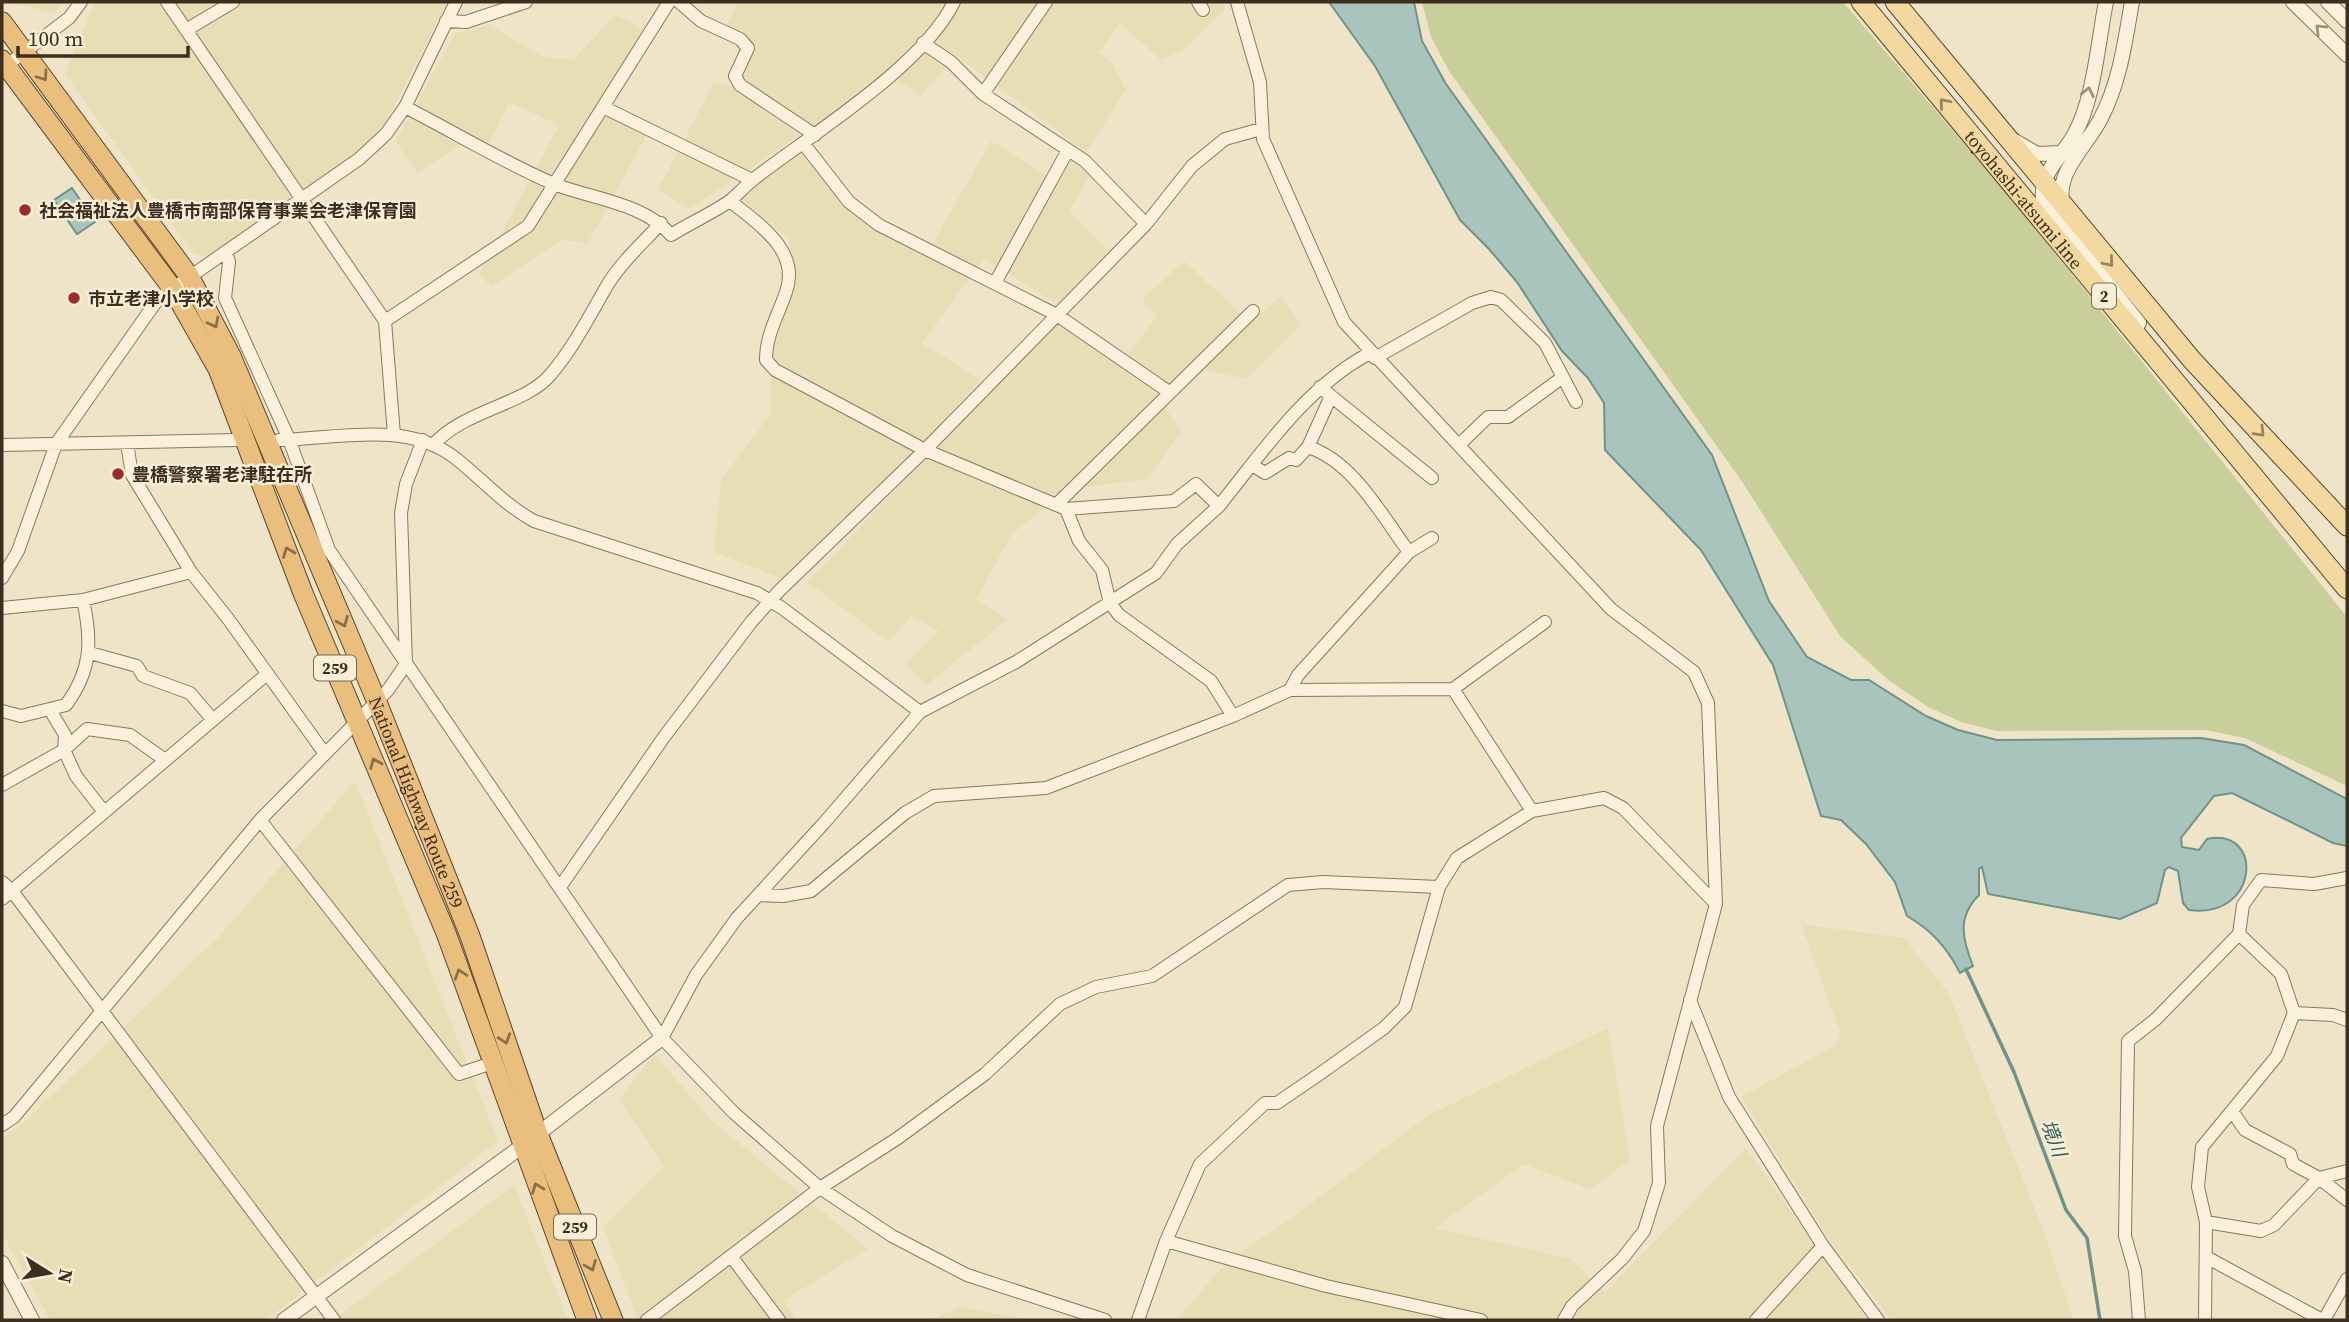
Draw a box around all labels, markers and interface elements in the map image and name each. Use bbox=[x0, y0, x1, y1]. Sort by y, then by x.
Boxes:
scale bar bbox=[18, 14, 187, 58]
text: 100 m bbox=[28, 24, 83, 53]
one-way arrow bbox=[2316, 24, 2329, 37]
one-way arrow bbox=[35, 68, 47, 81]
one-way arrow bbox=[2080, 86, 2095, 98]
one-way arrow bbox=[1940, 98, 1952, 111]
street label: toyohashi-atsumi line bbox=[1959, 124, 2089, 274]
place label: 社会福祉法人豊橋市南部保育事業会老津保育園 bbox=[39, 198, 417, 223]
marker: 社会福祉法人豊橋市南部保育事業会老津保育園 bbox=[17, 202, 33, 218]
one-way arrow bbox=[2101, 253, 2113, 266]
road number: 2 bbox=[2092, 284, 2116, 308]
place label: 市立老津小学校 bbox=[88, 286, 214, 311]
marker: 市立老津小学校 bbox=[66, 290, 82, 306]
one-way arrow bbox=[205, 316, 219, 329]
one-way arrow bbox=[2252, 423, 2265, 436]
place label: 豊橋警察署老津駐在所 bbox=[132, 462, 312, 487]
marker: 豊橋警察署老津駐在所 bbox=[110, 466, 126, 482]
one-way arrow bbox=[283, 547, 297, 559]
one-way arrow bbox=[335, 615, 349, 627]
road number: 259 bbox=[314, 656, 356, 680]
street label: National Highway Route 259 bbox=[363, 693, 470, 912]
one-way arrow bbox=[369, 757, 383, 769]
one-way arrow bbox=[454, 968, 468, 980]
one-way arrow bbox=[497, 1033, 511, 1045]
water label: 境川 bbox=[2035, 1116, 2074, 1162]
one-way arrow bbox=[531, 1182, 545, 1194]
road number: 259 bbox=[554, 1214, 596, 1240]
north arrow bbox=[14, 1238, 84, 1308]
one-way arrow bbox=[582, 1259, 596, 1271]
text: N bbox=[52, 1267, 80, 1286]

